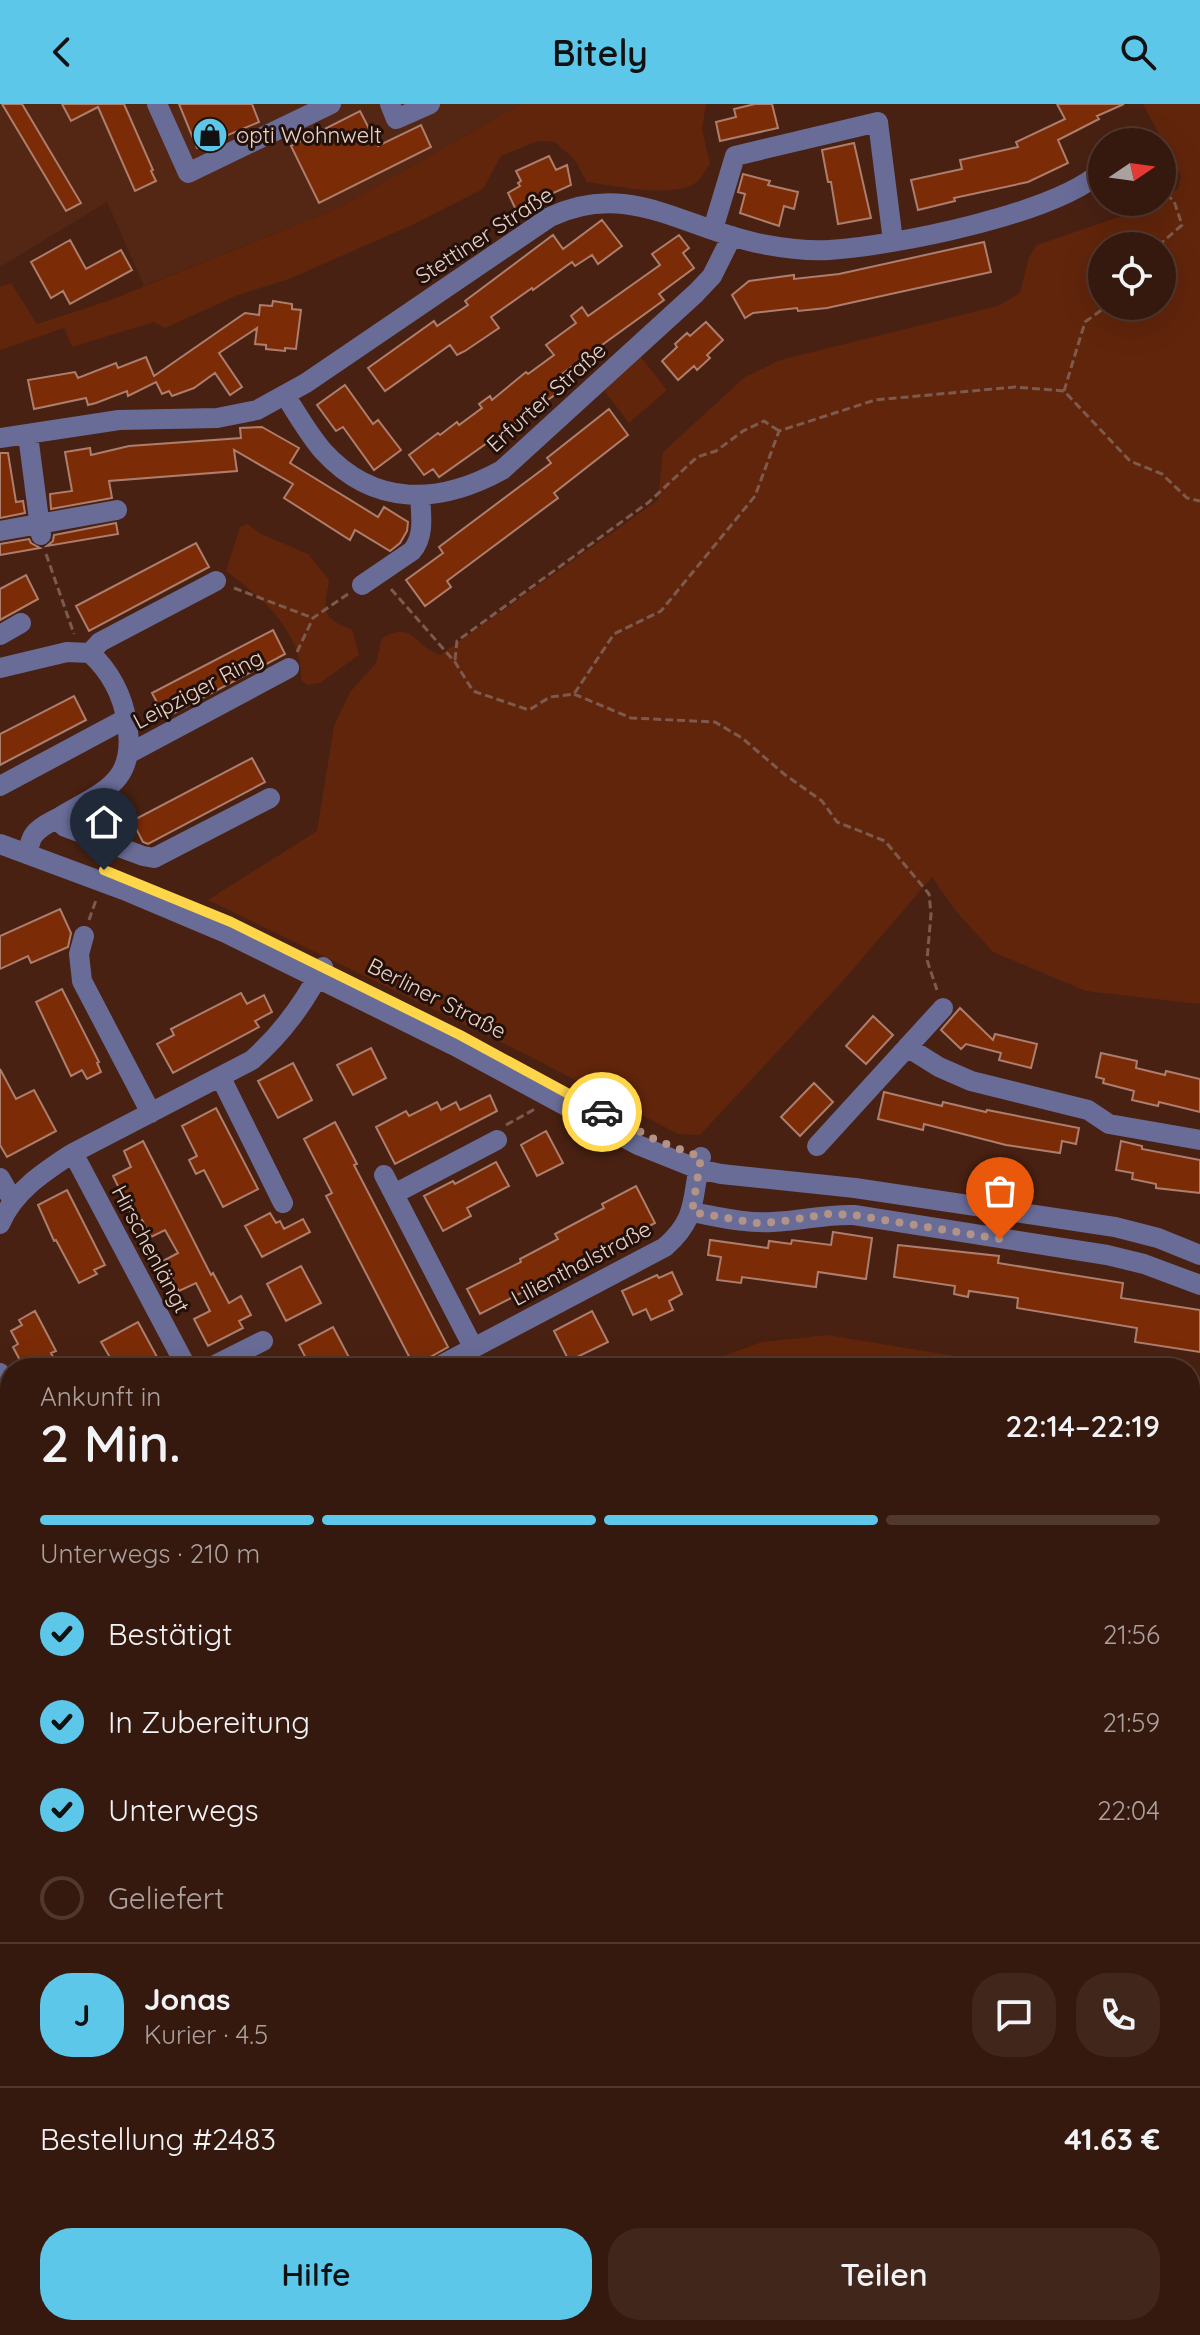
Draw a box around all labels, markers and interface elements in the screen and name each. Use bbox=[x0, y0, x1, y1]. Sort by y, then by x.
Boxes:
icon: back bbox=[40, 30, 84, 74]
text: Bitely bbox=[552, 30, 648, 75]
icon: search bbox=[1116, 30, 1160, 74]
shop icon: opti Wohnwelt bbox=[191, 116, 229, 154]
place label: opti Wohnwelt bbox=[236, 121, 382, 149]
north arrow bbox=[1088, 128, 1176, 216]
map controls bbox=[1088, 128, 1176, 320]
street label: Stettiner Straße bbox=[410, 180, 558, 290]
button: locate bbox=[1088, 232, 1176, 320]
street label: Erfurter Straße bbox=[480, 336, 612, 458]
street label: Leipziger Ring bbox=[128, 643, 268, 735]
pin bbox=[70, 788, 138, 870]
icon: home bbox=[82, 800, 126, 844]
street label: Berliner Straße bbox=[363, 951, 511, 1045]
courier bbox=[562, 1072, 642, 1152]
icon: car bbox=[580, 1090, 624, 1134]
pin bbox=[966, 1157, 1034, 1239]
icon: bag bbox=[978, 1169, 1022, 1213]
street label: Hirschenlängt bbox=[106, 1180, 196, 1318]
street label: Lilienthalstraße bbox=[506, 1214, 656, 1312]
text: Ankunft in bbox=[40, 1380, 161, 1413]
text: 22:14–22:19 bbox=[1005, 1407, 1160, 1445]
text: 2 Min. bbox=[40, 1410, 181, 1475]
text: Unterwegs · 210 m bbox=[40, 1537, 260, 1570]
icon: check bbox=[40, 1612, 84, 1656]
text: Bestätigt bbox=[108, 1615, 232, 1653]
text: 21:56 bbox=[1103, 1618, 1160, 1651]
icon: check bbox=[40, 1700, 84, 1744]
text: In Zubereitung bbox=[108, 1703, 310, 1741]
text: 21:59 bbox=[1102, 1706, 1160, 1739]
icon: check bbox=[40, 1788, 84, 1832]
text: Unterwegs bbox=[108, 1791, 259, 1829]
text: 22:04 bbox=[1097, 1794, 1160, 1827]
text: Geliefert bbox=[108, 1879, 224, 1917]
button: chat bbox=[972, 1973, 1056, 2057]
button: phone bbox=[1076, 1973, 1160, 2057]
text: Jonas bbox=[144, 1980, 230, 2018]
text: J bbox=[74, 1996, 90, 2034]
text: Kurier · 4.5 bbox=[144, 2018, 268, 2051]
text: Bestellung #2483 bbox=[40, 2120, 276, 2158]
text: 41.63 € bbox=[1064, 2120, 1160, 2158]
button: Hilfe bbox=[40, 2228, 592, 2320]
button: Teilen bbox=[608, 2228, 1160, 2320]

